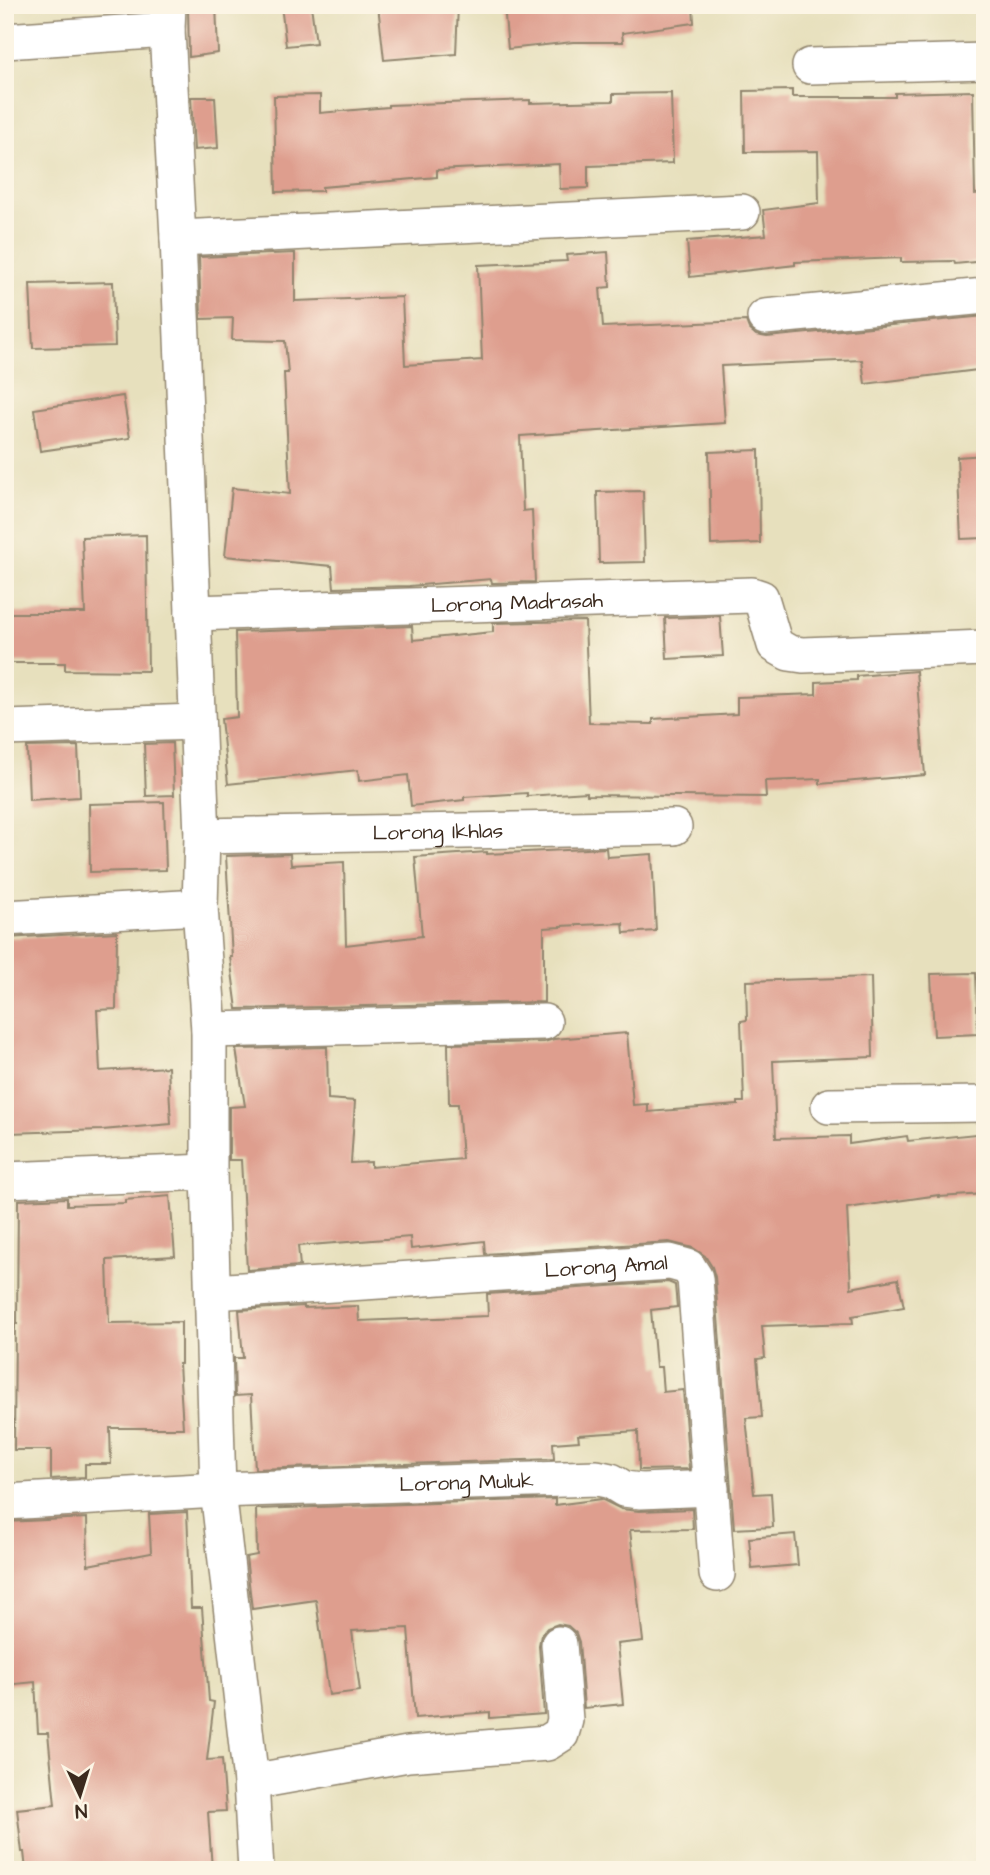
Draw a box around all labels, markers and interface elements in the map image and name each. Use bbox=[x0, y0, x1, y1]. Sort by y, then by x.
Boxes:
street label: Lorong Madrasah bbox=[430, 586, 604, 620]
street label: Lorong Ikhlas bbox=[372, 816, 504, 849]
street label: Lorong Amal bbox=[544, 1248, 669, 1285]
street label: Lorong Muluk bbox=[399, 1466, 534, 1499]
north arrow bbox=[46, 1759, 116, 1829]
text: N bbox=[74, 1797, 88, 1824]

